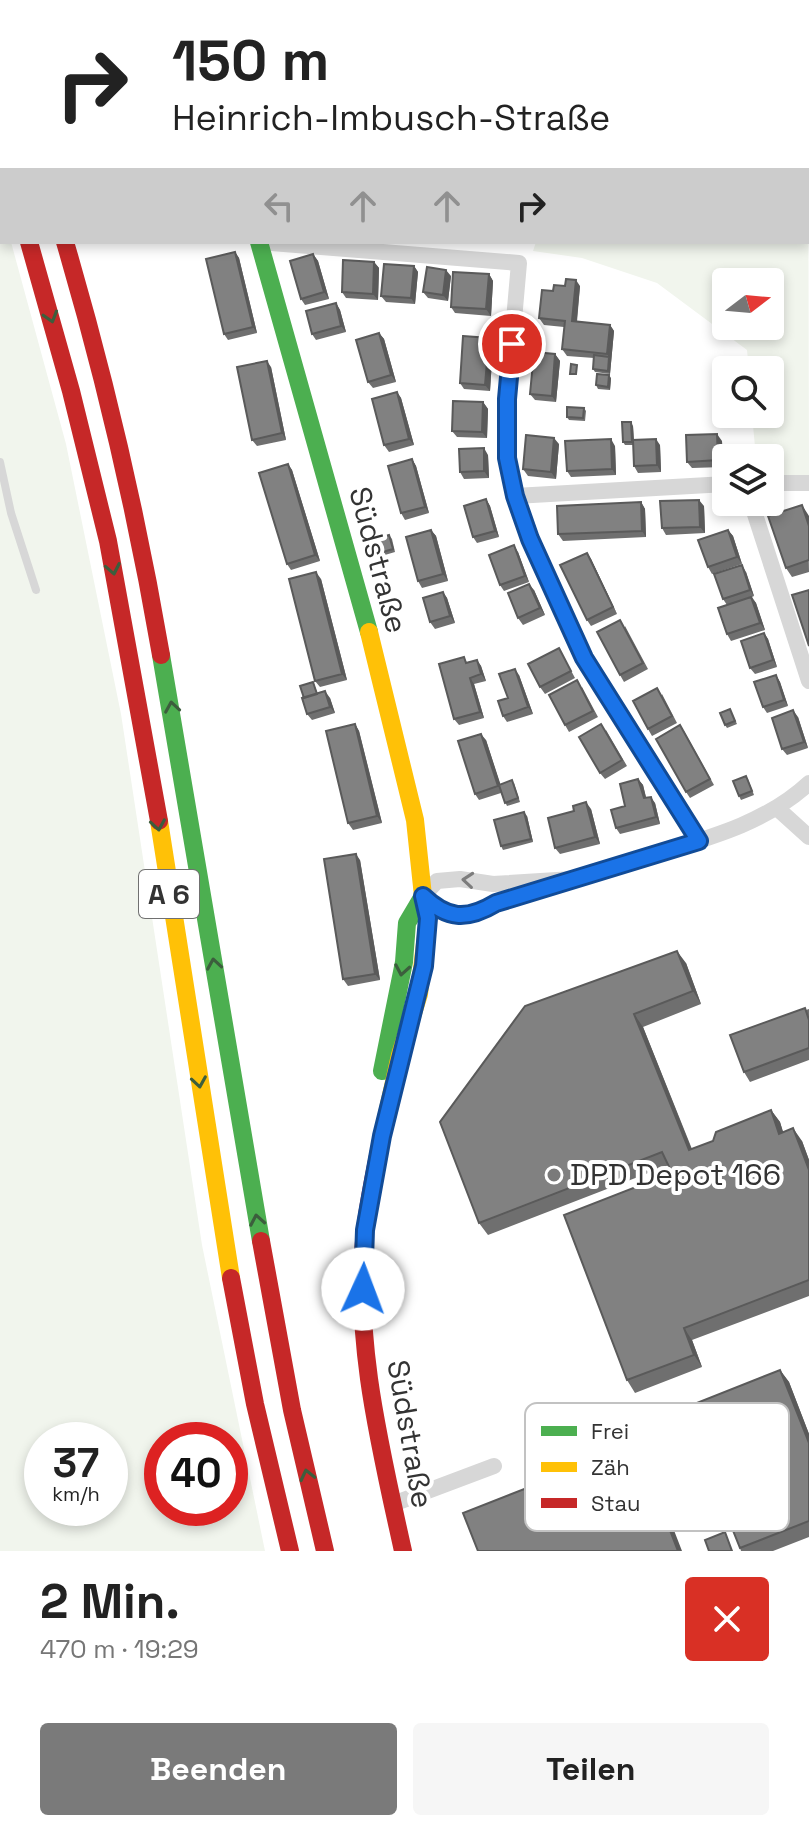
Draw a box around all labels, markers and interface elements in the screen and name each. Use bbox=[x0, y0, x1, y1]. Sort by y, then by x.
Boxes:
text: 150 m bbox=[172, 25, 329, 96]
icon: right bbox=[40, 32, 144, 136]
text: Heinrich-Imbusch-Straße bbox=[172, 95, 610, 141]
icon: left bbox=[257, 184, 301, 228]
icon: ahead bbox=[341, 184, 385, 228]
icon: ahead bbox=[425, 184, 469, 228]
icon: right bbox=[509, 184, 553, 228]
north arrow bbox=[712, 268, 784, 340]
map controls bbox=[712, 268, 784, 516]
one-way arrow bbox=[42, 309, 58, 323]
pin bbox=[478, 310, 546, 378]
icon: arrive bbox=[490, 322, 534, 366]
button: search bbox=[712, 356, 784, 428]
button: layers bbox=[712, 444, 784, 516]
street label: Südstraße bbox=[340, 482, 417, 637]
one-way arrow bbox=[104, 562, 121, 576]
one-way arrow bbox=[164, 700, 181, 714]
one-way arrow bbox=[149, 818, 166, 832]
road number: A 6 bbox=[139, 870, 199, 918]
one-way arrow bbox=[461, 872, 474, 889]
one-way arrow bbox=[206, 957, 223, 970]
one-way arrow bbox=[394, 963, 411, 977]
one-way arrow bbox=[190, 1075, 207, 1089]
place label: DPD Depot 166 bbox=[570, 1155, 781, 1194]
marker: DPD Depot 166 bbox=[545, 1166, 563, 1184]
one-way arrow bbox=[249, 1213, 266, 1227]
position arrow bbox=[321, 1247, 405, 1331]
street label: Südstraße bbox=[378, 1357, 443, 1511]
legend bbox=[525, 1403, 789, 1531]
text: Frei bbox=[591, 1417, 629, 1445]
speed limit sign: 40 bbox=[144, 1422, 248, 1526]
text: 37 bbox=[53, 1438, 99, 1489]
text: Zäh bbox=[591, 1453, 630, 1481]
one-way arrow bbox=[299, 1469, 316, 1483]
text: km/h bbox=[52, 1481, 100, 1507]
text: Stau bbox=[591, 1489, 640, 1517]
text: 2 Min. bbox=[40, 1571, 180, 1632]
button: close bbox=[685, 1577, 769, 1661]
text: 470 m · 19:29 bbox=[40, 1632, 199, 1666]
button: Beenden bbox=[40, 1723, 397, 1815]
button: Teilen bbox=[413, 1723, 769, 1815]

